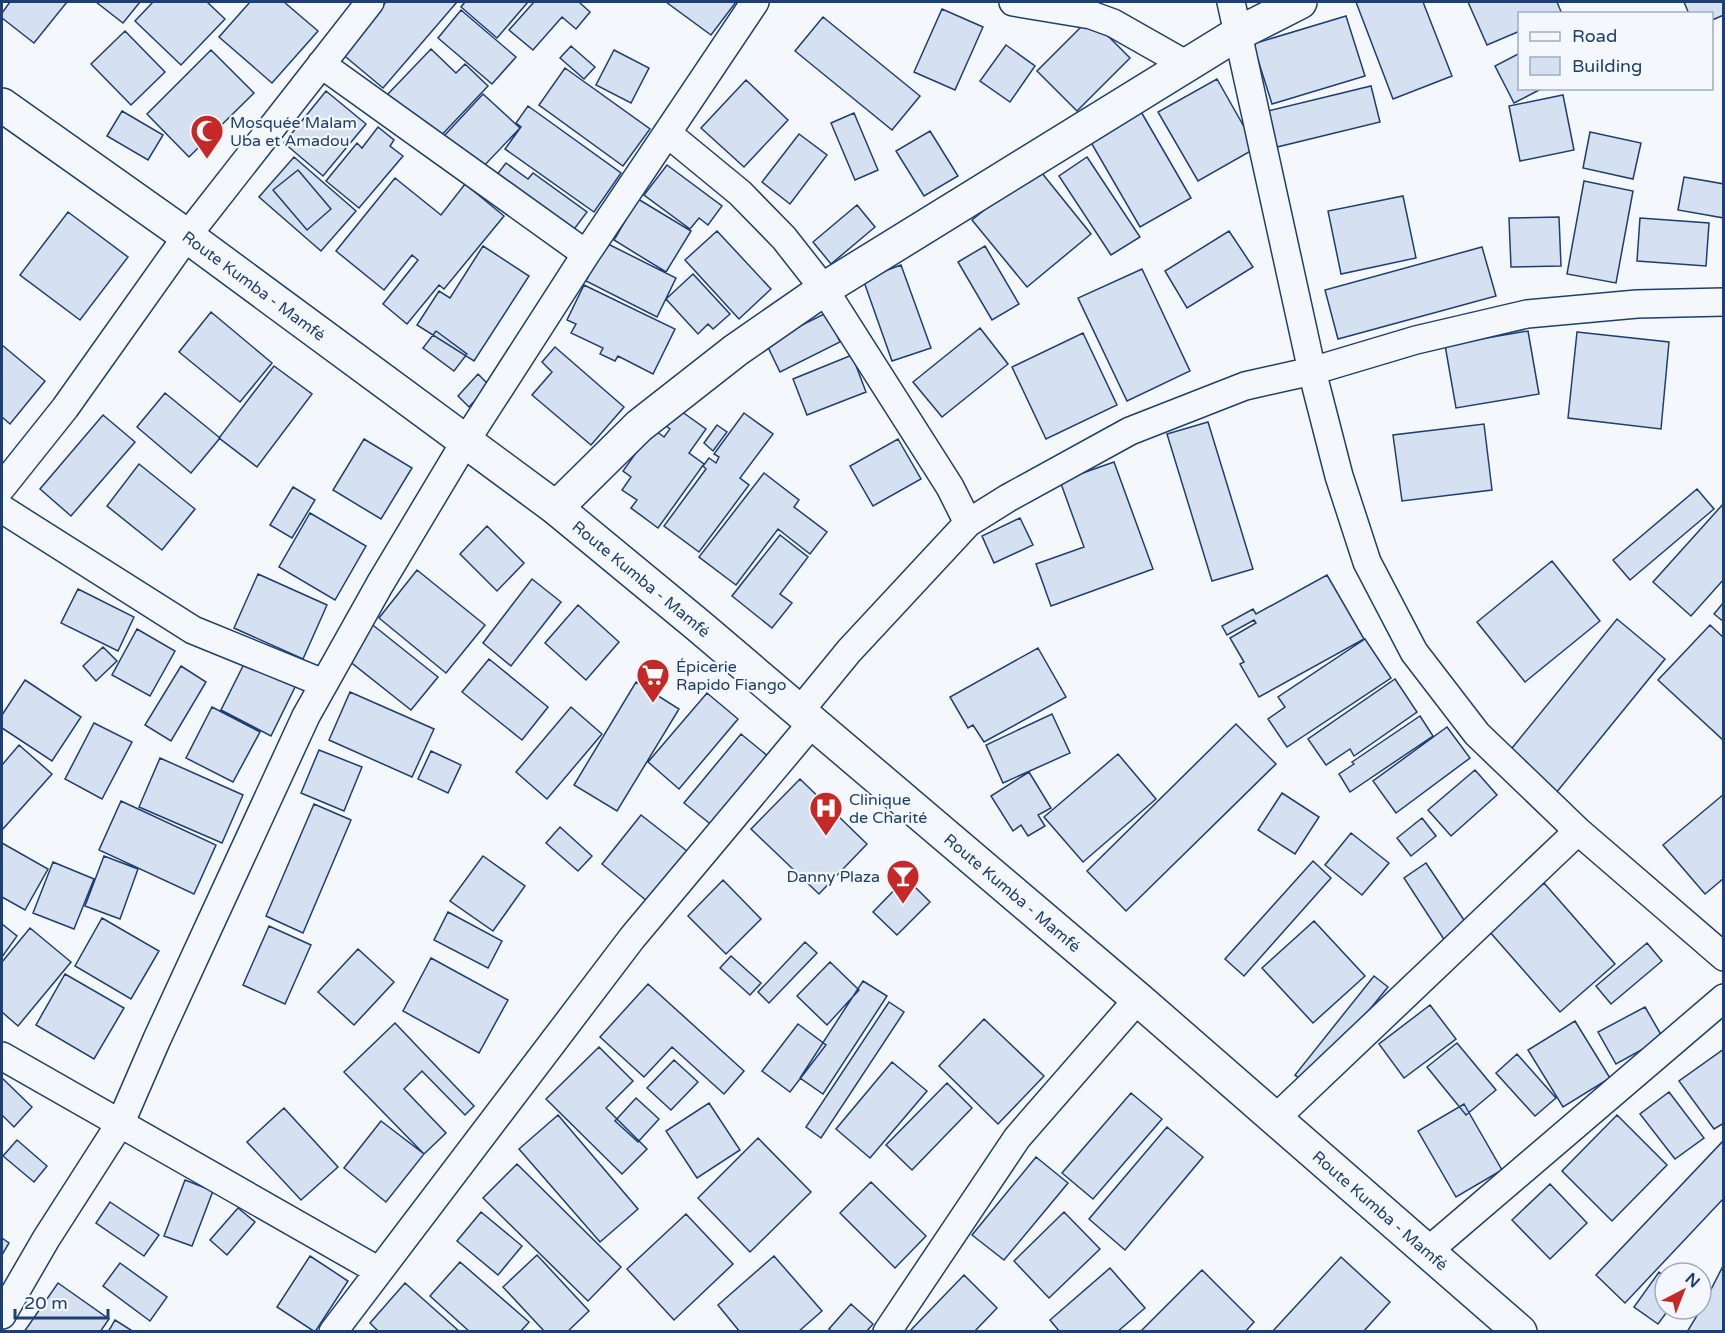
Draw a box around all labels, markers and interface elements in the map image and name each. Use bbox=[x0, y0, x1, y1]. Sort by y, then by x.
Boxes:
legend bbox=[1518, 12, 1713, 90]
text: Road bbox=[1572, 25, 1617, 47]
text: Building bbox=[1572, 55, 1642, 77]
mosque icon: Mosquée Malam Uba et Amadou bbox=[189, 113, 225, 160]
place label: Mosquée Malam Uba et Amadou bbox=[230, 113, 357, 151]
street label: Route Kumba - Mamfé bbox=[178, 227, 329, 346]
street label: Route Kumba - Mamfé bbox=[568, 517, 714, 642]
supermarket icon: Épicerie Rapido Fiango bbox=[635, 657, 671, 704]
place label: Épicerie Rapido Fiango bbox=[676, 657, 787, 695]
hospital icon: Clinique de Charité bbox=[808, 790, 844, 837]
place label: Clinique de Charité bbox=[849, 790, 927, 828]
street label: Route Kumba - Mamfé bbox=[940, 830, 1084, 957]
bar icon: Danny Plaza bbox=[885, 858, 921, 905]
place label: Danny Plaza bbox=[786, 867, 880, 887]
street label: Route Kumba - Mamfé bbox=[1308, 1147, 1451, 1275]
north arrow bbox=[1653, 1261, 1713, 1321]
text: N bbox=[1681, 1269, 1704, 1292]
scale bar bbox=[15, 1282, 108, 1320]
text: 20 m bbox=[24, 1292, 68, 1314]

